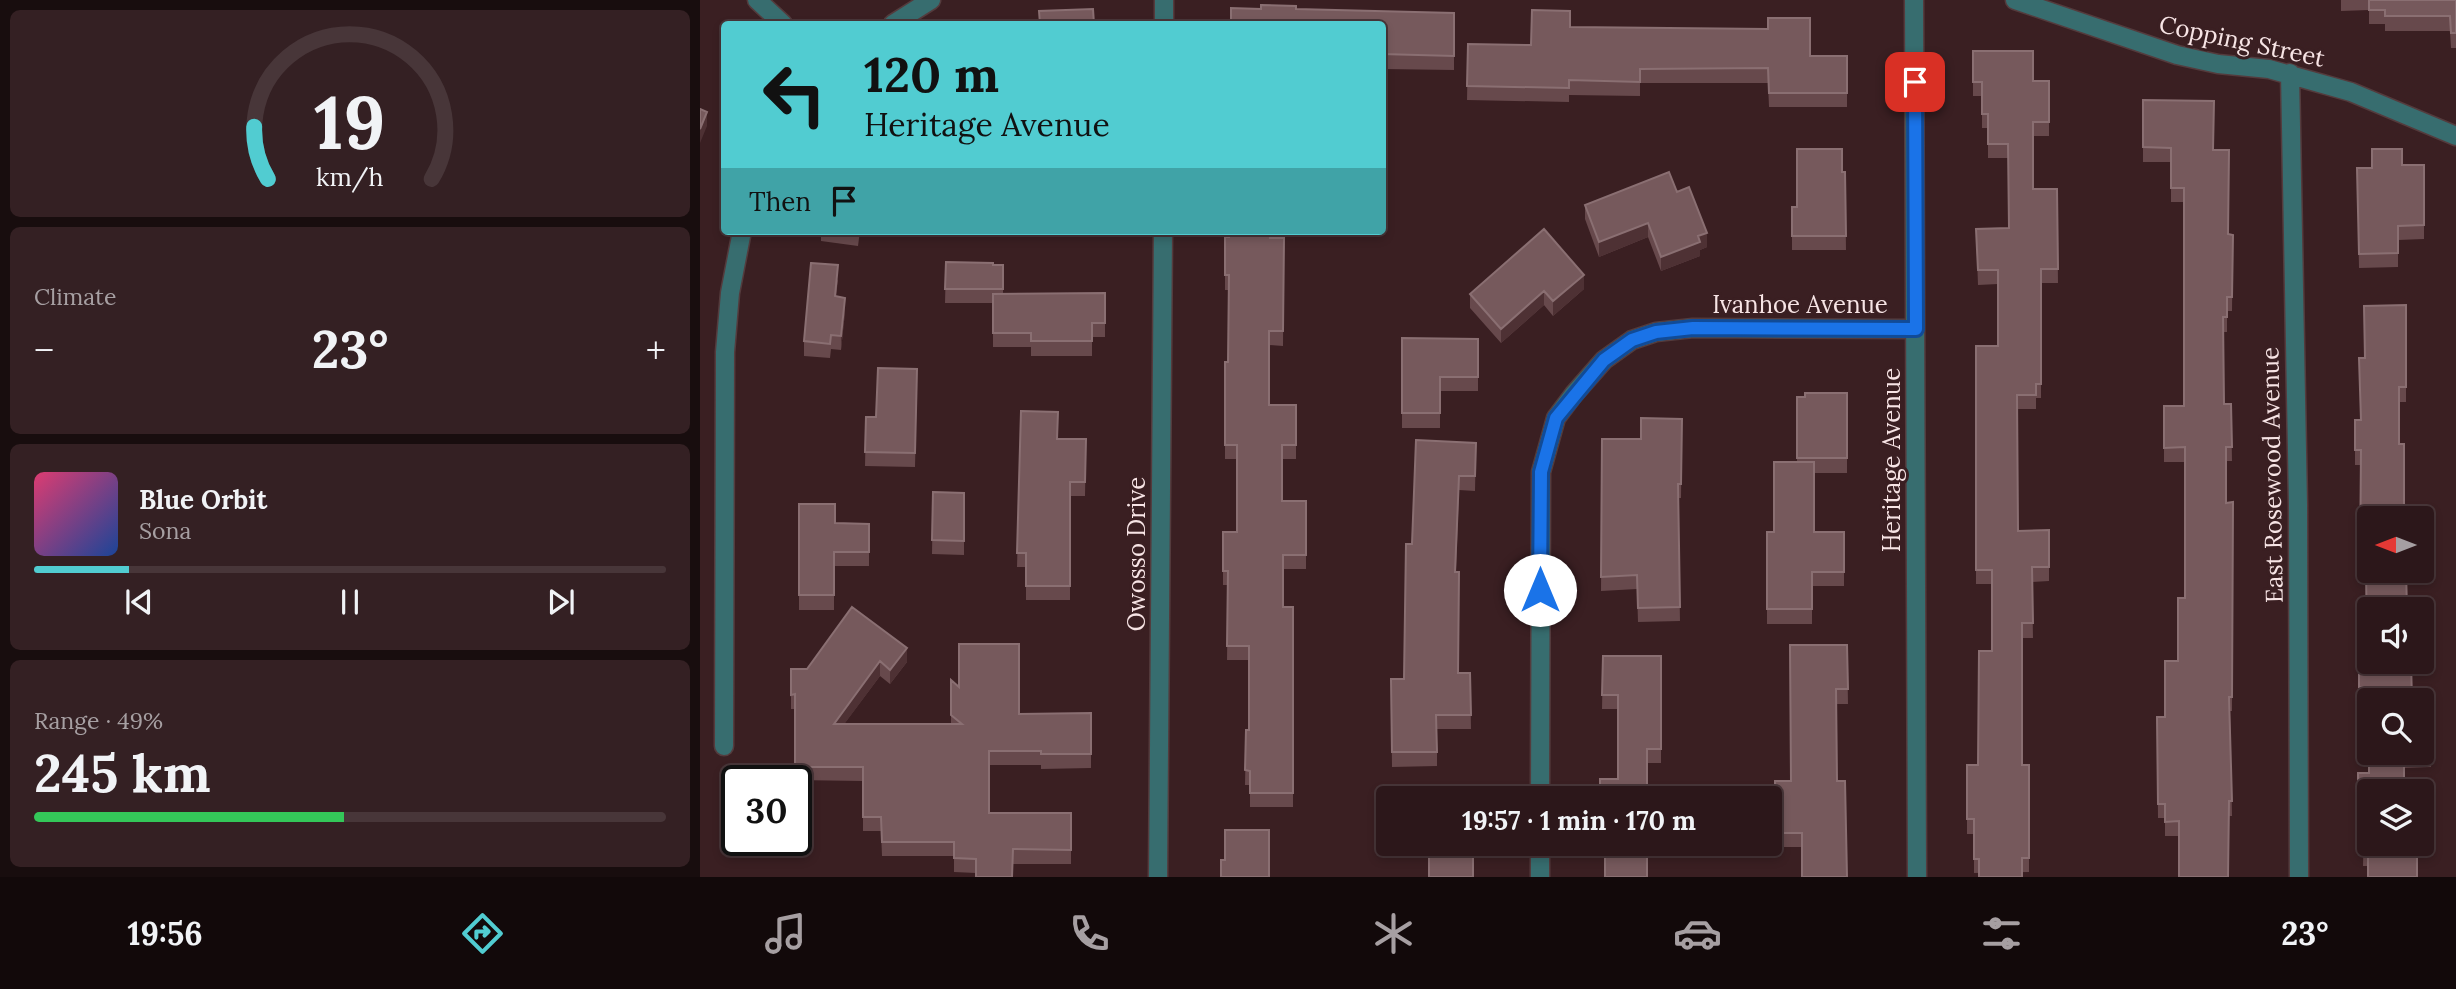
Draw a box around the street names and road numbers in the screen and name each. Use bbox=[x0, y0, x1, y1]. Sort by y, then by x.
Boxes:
street label: Copping Street bbox=[2156, 8, 2328, 74]
street label: Ivanhoe Avenue bbox=[1712, 289, 1888, 320]
street label: East Rosewood Avenue bbox=[2254, 347, 2290, 603]
street label: Heritage Avenue bbox=[1876, 368, 1907, 552]
street label: Owosso Drive bbox=[1121, 477, 1152, 631]

